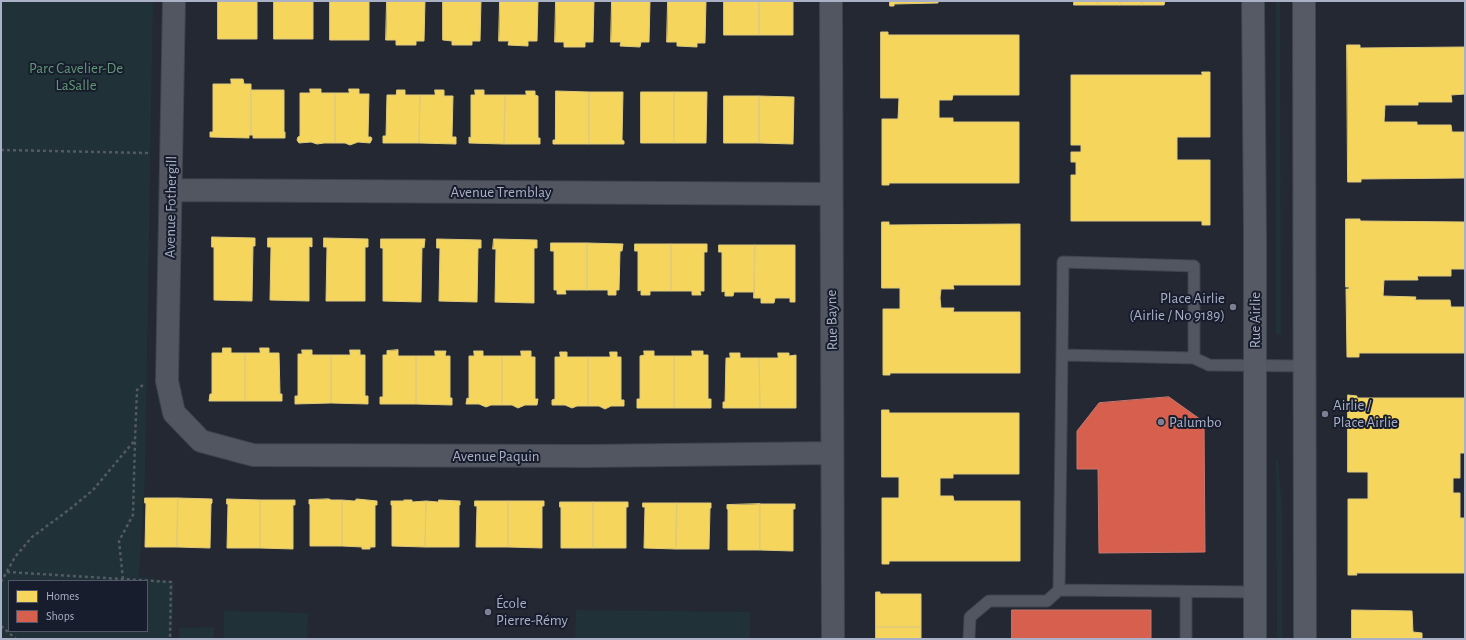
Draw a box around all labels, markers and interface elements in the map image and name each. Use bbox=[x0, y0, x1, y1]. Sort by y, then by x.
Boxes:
park label: Parc Cavelier-De LaSalle bbox=[29, 59, 123, 94]
street label: Avenue Fothergill bbox=[161, 156, 181, 258]
street label: Avenue Tremblay bbox=[451, 183, 551, 201]
street label: Rue Bayne bbox=[822, 289, 842, 351]
place label: Place Airlie (Airlie / No 9189) bbox=[1129, 289, 1225, 324]
street label: Rue Airlie bbox=[1246, 292, 1264, 348]
marker: Place Airlie (Airlie / No 9189) bbox=[1228, 302, 1238, 312]
place label: Airlie / Place Airlie bbox=[1333, 396, 1398, 431]
marker: Airlie / Place Airlie bbox=[1320, 409, 1330, 419]
place label: Palumbo bbox=[1169, 413, 1222, 431]
marker: Palumbo bbox=[1156, 417, 1166, 427]
street label: Avenue Paquin bbox=[452, 447, 540, 465]
legend bbox=[8, 580, 148, 632]
text: Homes bbox=[46, 590, 79, 602]
place label: École Pierre-Rémy bbox=[496, 594, 568, 629]
marker: École Pierre-Rémy bbox=[483, 607, 493, 617]
text: Shops bbox=[46, 610, 74, 622]

